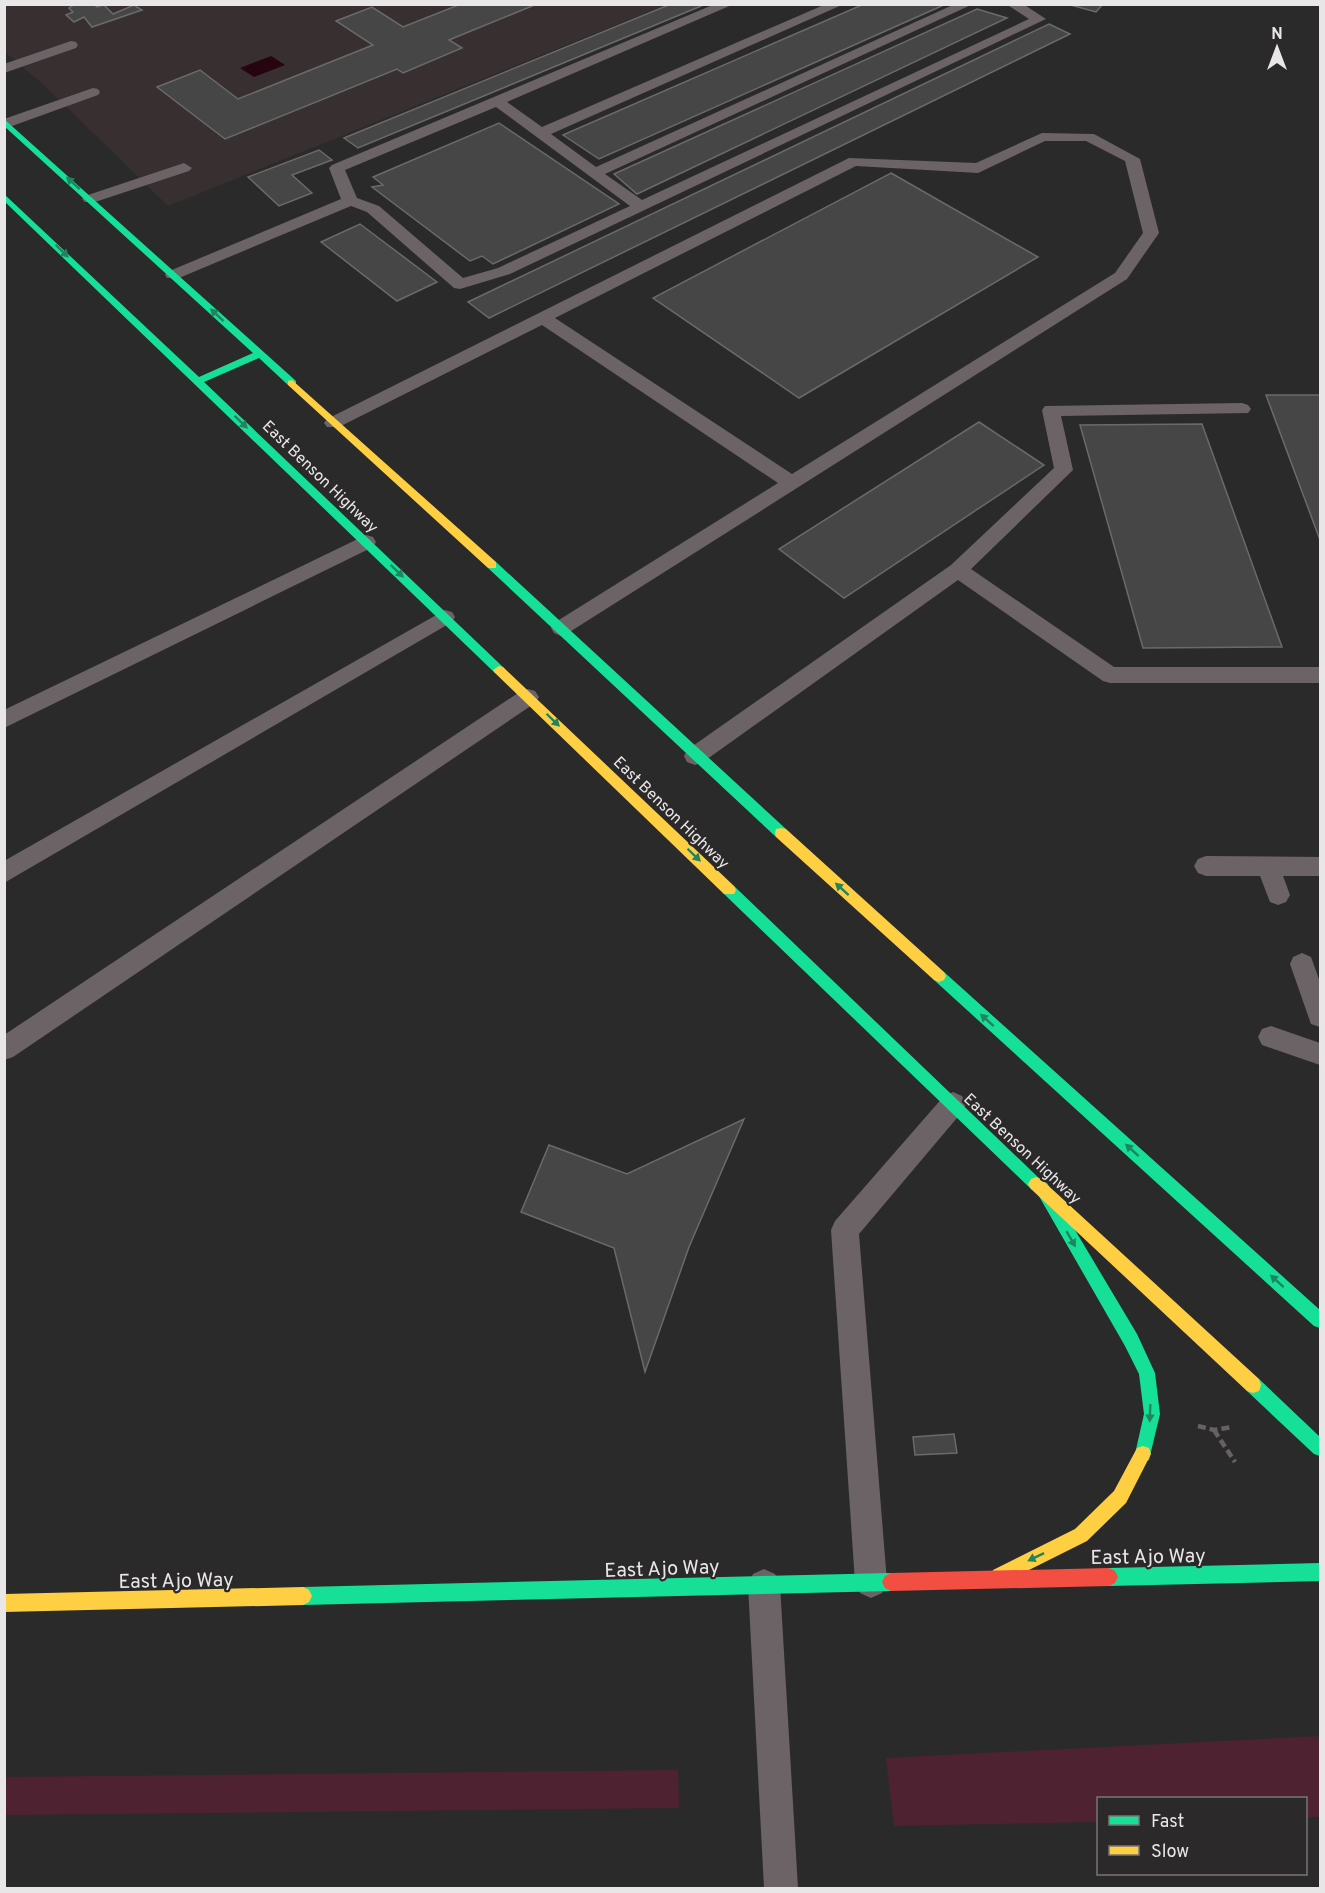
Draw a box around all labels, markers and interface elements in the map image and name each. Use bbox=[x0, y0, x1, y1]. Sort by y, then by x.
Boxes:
north arrow bbox=[1247, 18, 1307, 78]
text: N bbox=[1271, 25, 1283, 45]
one-way arrow bbox=[66, 177, 81, 190]
one-way arrow bbox=[54, 243, 68, 257]
one-way arrow bbox=[210, 309, 225, 322]
one-way arrow bbox=[233, 415, 248, 429]
street label: East Benson Highway bbox=[257, 417, 382, 538]
one-way arrow bbox=[389, 564, 404, 578]
one-way arrow bbox=[545, 713, 559, 727]
street label: East Benson Highway bbox=[608, 753, 733, 874]
one-way arrow bbox=[686, 848, 700, 862]
one-way arrow bbox=[835, 883, 850, 896]
one-way arrow bbox=[980, 1014, 995, 1027]
street label: East Benson Highway bbox=[959, 1090, 1085, 1209]
one-way arrow bbox=[1125, 1144, 1140, 1157]
one-way arrow bbox=[1066, 1231, 1076, 1248]
one-way arrow bbox=[1270, 1275, 1285, 1288]
one-way arrow bbox=[1146, 1404, 1155, 1423]
street label: East Ajo Way bbox=[1090, 1544, 1206, 1572]
one-way arrow bbox=[1027, 1552, 1045, 1562]
street label: East Ajo Way bbox=[604, 1555, 720, 1585]
street label: East Ajo Way bbox=[118, 1568, 234, 1596]
legend bbox=[1097, 1797, 1307, 1875]
text: Fast bbox=[1151, 1811, 1184, 1834]
text: Slow bbox=[1151, 1841, 1189, 1864]

